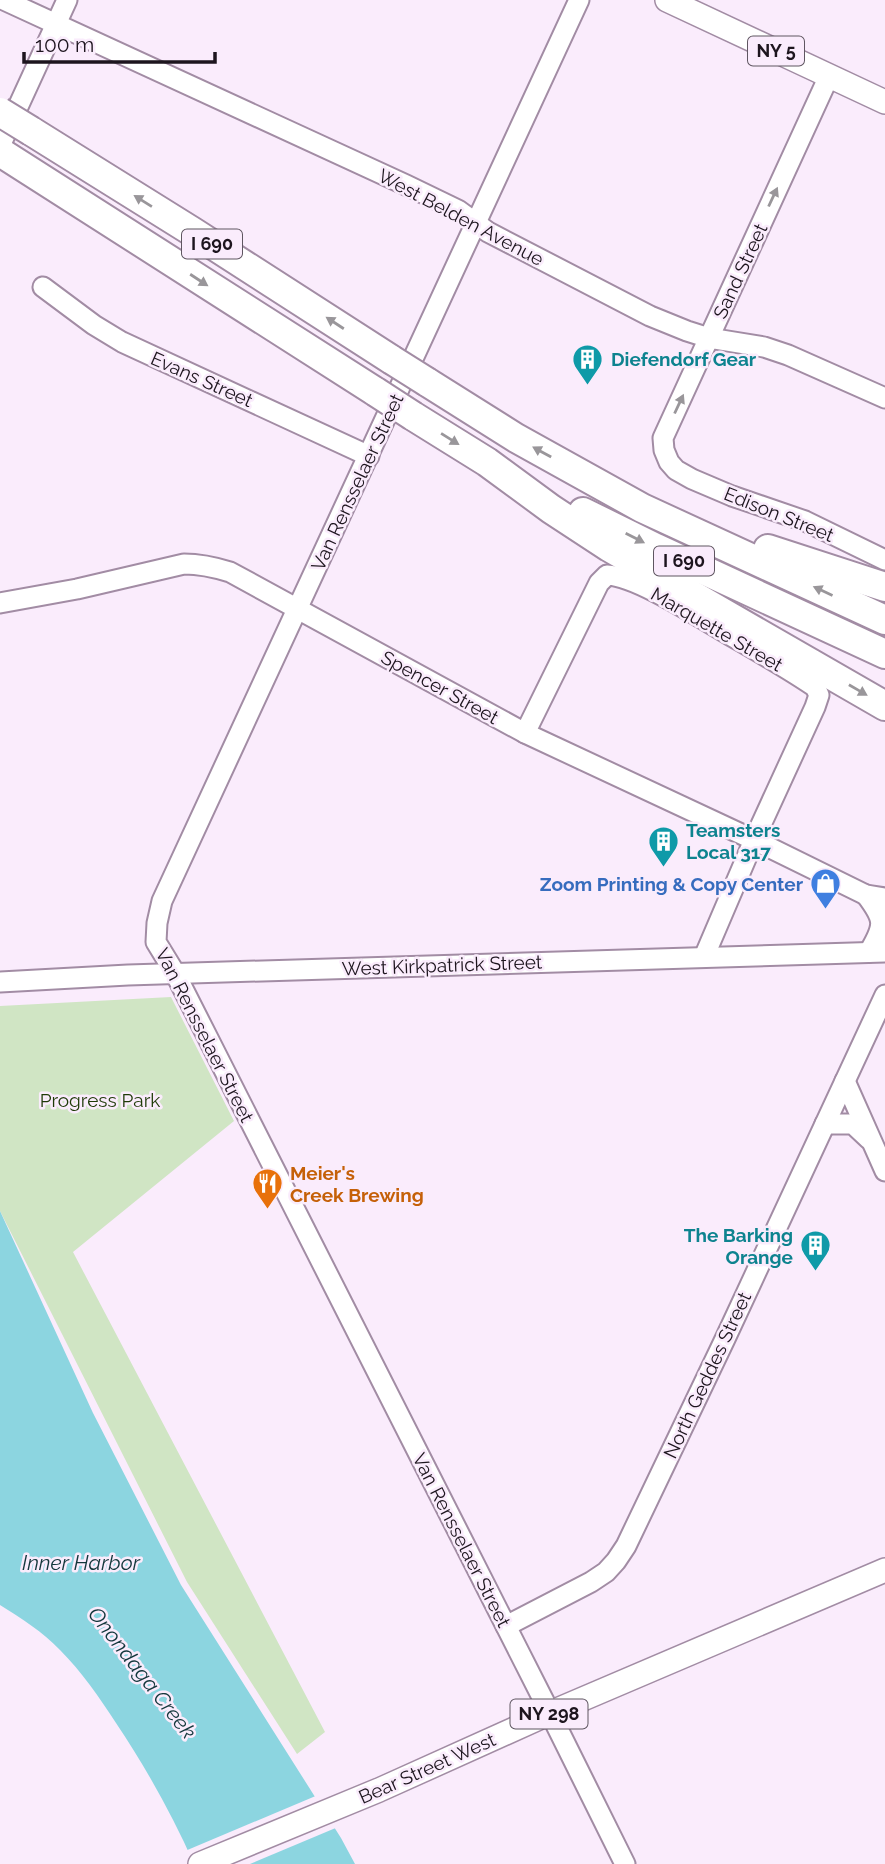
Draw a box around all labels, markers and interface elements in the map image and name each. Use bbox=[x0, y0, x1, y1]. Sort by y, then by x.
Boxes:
scale bar bbox=[24, 21, 215, 65]
text: 100 m bbox=[35, 32, 94, 57]
road number: NY 5 bbox=[748, 36, 804, 66]
street label: West Belden Avenue bbox=[375, 164, 547, 270]
one-way arrow bbox=[768, 187, 779, 208]
one-way arrow bbox=[133, 194, 152, 207]
street label: Sand Street bbox=[708, 219, 772, 322]
road number: I 690 bbox=[182, 230, 242, 258]
one-way arrow bbox=[189, 273, 209, 286]
one-way arrow bbox=[325, 317, 344, 330]
building icon: Diefendorf Gear bbox=[571, 342, 605, 386]
street label: Evans Street bbox=[148, 347, 257, 412]
place label: Diefendorf Gear bbox=[611, 348, 757, 370]
street label: Van Rensselaer Street bbox=[306, 390, 408, 574]
one-way arrow bbox=[674, 394, 685, 415]
one-way arrow bbox=[440, 432, 460, 445]
one-way arrow bbox=[532, 446, 551, 458]
street label: Edison Street bbox=[721, 482, 838, 546]
one-way arrow bbox=[625, 532, 645, 544]
road number: I 690 bbox=[654, 546, 714, 576]
street label: Marquette Street bbox=[647, 582, 787, 676]
one-way arrow bbox=[813, 586, 833, 597]
street label: Spencer Street bbox=[377, 646, 503, 729]
one-way arrow bbox=[848, 684, 868, 696]
place label: Teamsters Local 317 bbox=[686, 819, 781, 863]
building icon: Teamsters Local 317 bbox=[646, 824, 680, 868]
shop icon: Zoom Printing & Copy Center bbox=[809, 867, 843, 911]
place label: Zoom Printing & Copy Center bbox=[540, 873, 804, 895]
street label: Van Rensselaer Street bbox=[152, 944, 259, 1126]
street label: West Kirkpatrick Street bbox=[341, 950, 543, 979]
park label: Progress Park bbox=[40, 1089, 160, 1111]
place label: Meier's Creek Brewing bbox=[290, 1162, 424, 1206]
restaurant icon: Meier's Creek Brewing bbox=[250, 1167, 284, 1211]
place label: The Barking Orange bbox=[684, 1224, 793, 1268]
building icon: The Barking Orange bbox=[799, 1229, 833, 1273]
street label: North Geddes Street bbox=[659, 1288, 755, 1462]
street label: Van Rensselaer Street bbox=[409, 1449, 516, 1631]
water label: Inner Harbor bbox=[22, 1550, 141, 1575]
water label: Onondaga Creek bbox=[83, 1602, 202, 1744]
road number: NY 298 bbox=[510, 1700, 588, 1728]
street label: Bear Street West bbox=[355, 1728, 499, 1808]

